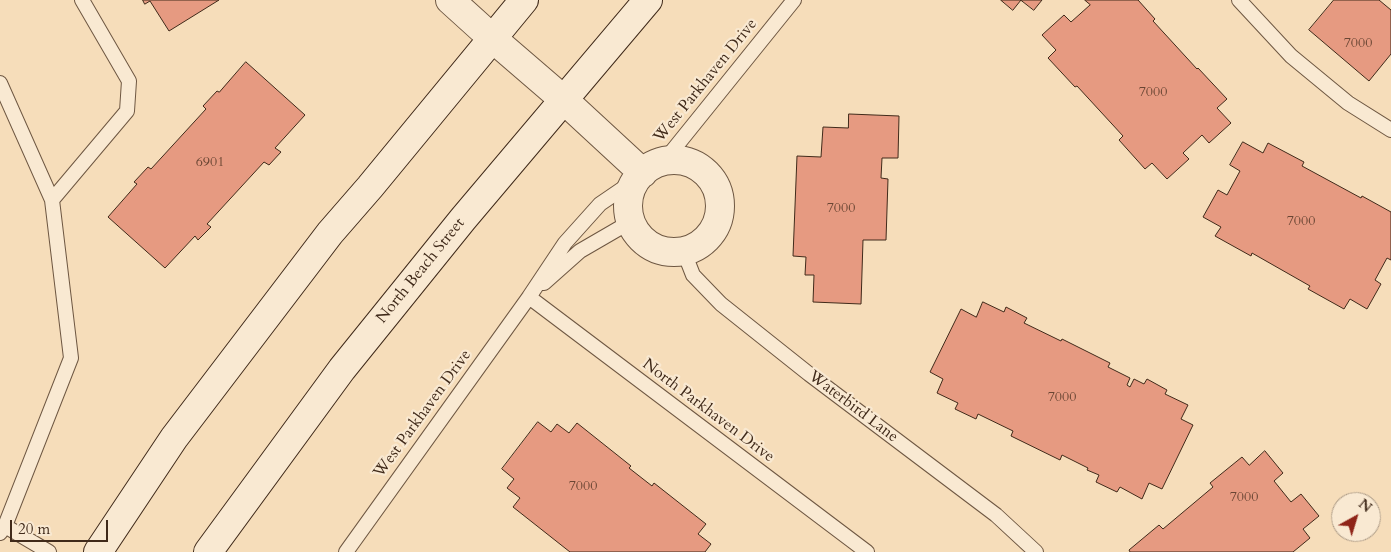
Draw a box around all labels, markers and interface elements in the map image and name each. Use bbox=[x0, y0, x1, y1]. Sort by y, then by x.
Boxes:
street label: West Parkhaven Drive bbox=[650, 15, 762, 147]
house number: 7000 bbox=[1344, 36, 1372, 52]
house number: 7000 bbox=[1139, 85, 1167, 101]
house number: 6901 bbox=[196, 155, 224, 171]
house number: 7000 bbox=[827, 201, 855, 217]
street label: North Beach Street bbox=[373, 214, 469, 328]
house number: 7000 bbox=[1287, 214, 1315, 230]
street label: West Parkhaven Drive bbox=[370, 346, 476, 482]
street label: North Parkhaven Drive bbox=[638, 355, 778, 467]
street label: Waterbird Lane bbox=[804, 367, 902, 447]
house number: 7000 bbox=[1048, 390, 1076, 406]
house number: 7000 bbox=[569, 479, 597, 495]
house number: 7000 bbox=[1230, 490, 1258, 506]
north arrow bbox=[1331, 492, 1381, 542]
text: N bbox=[1354, 495, 1376, 517]
scale bar bbox=[12, 510, 110, 542]
text: 20 m bbox=[18, 519, 50, 539]

